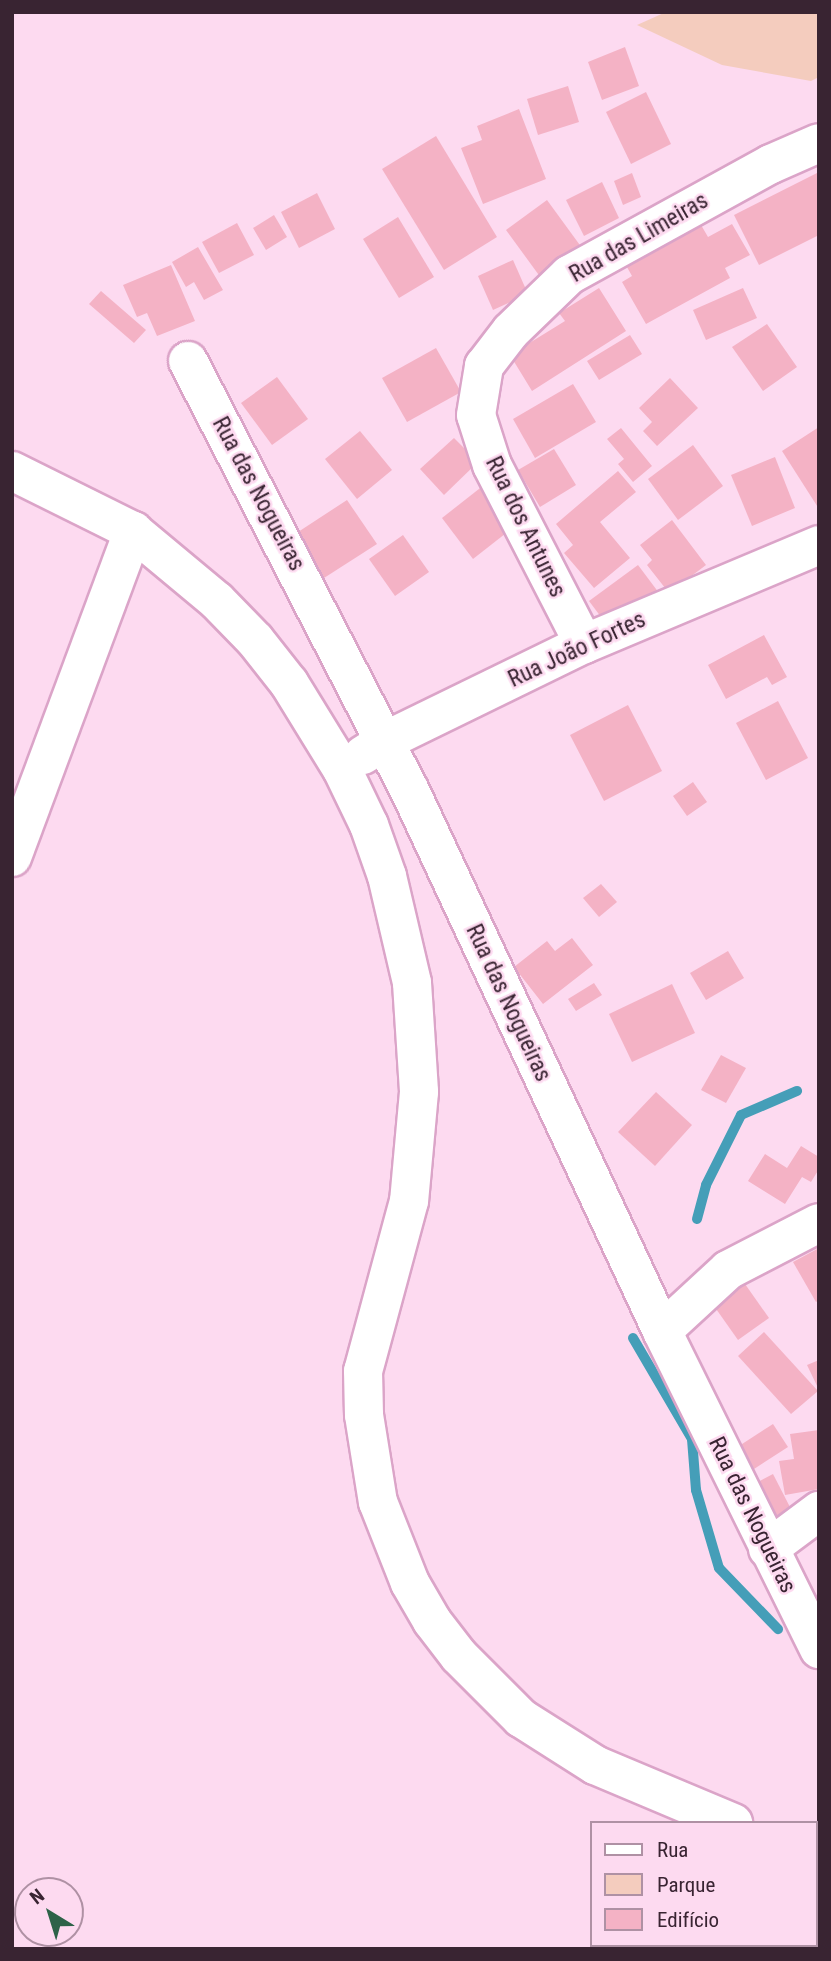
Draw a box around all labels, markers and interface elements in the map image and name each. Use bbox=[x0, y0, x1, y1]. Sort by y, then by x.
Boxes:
street label: Rua das Limeiras bbox=[565, 187, 713, 289]
street label: Rua das Nogueiras bbox=[206, 412, 310, 576]
street label: Rua dos Antunes bbox=[479, 452, 571, 602]
street label: Rua João Fortes bbox=[504, 606, 650, 694]
street label: Rua das Nogueiras bbox=[460, 920, 556, 1086]
street label: Rua das Nogueiras bbox=[702, 1432, 802, 1598]
legend bbox=[590, 1821, 817, 1947]
text: Rua bbox=[657, 1838, 688, 1862]
text: Parque bbox=[657, 1873, 715, 1897]
north arrow bbox=[14, 1877, 84, 1947]
text: N bbox=[25, 1884, 49, 1909]
text: Edifício bbox=[657, 1908, 719, 1932]

